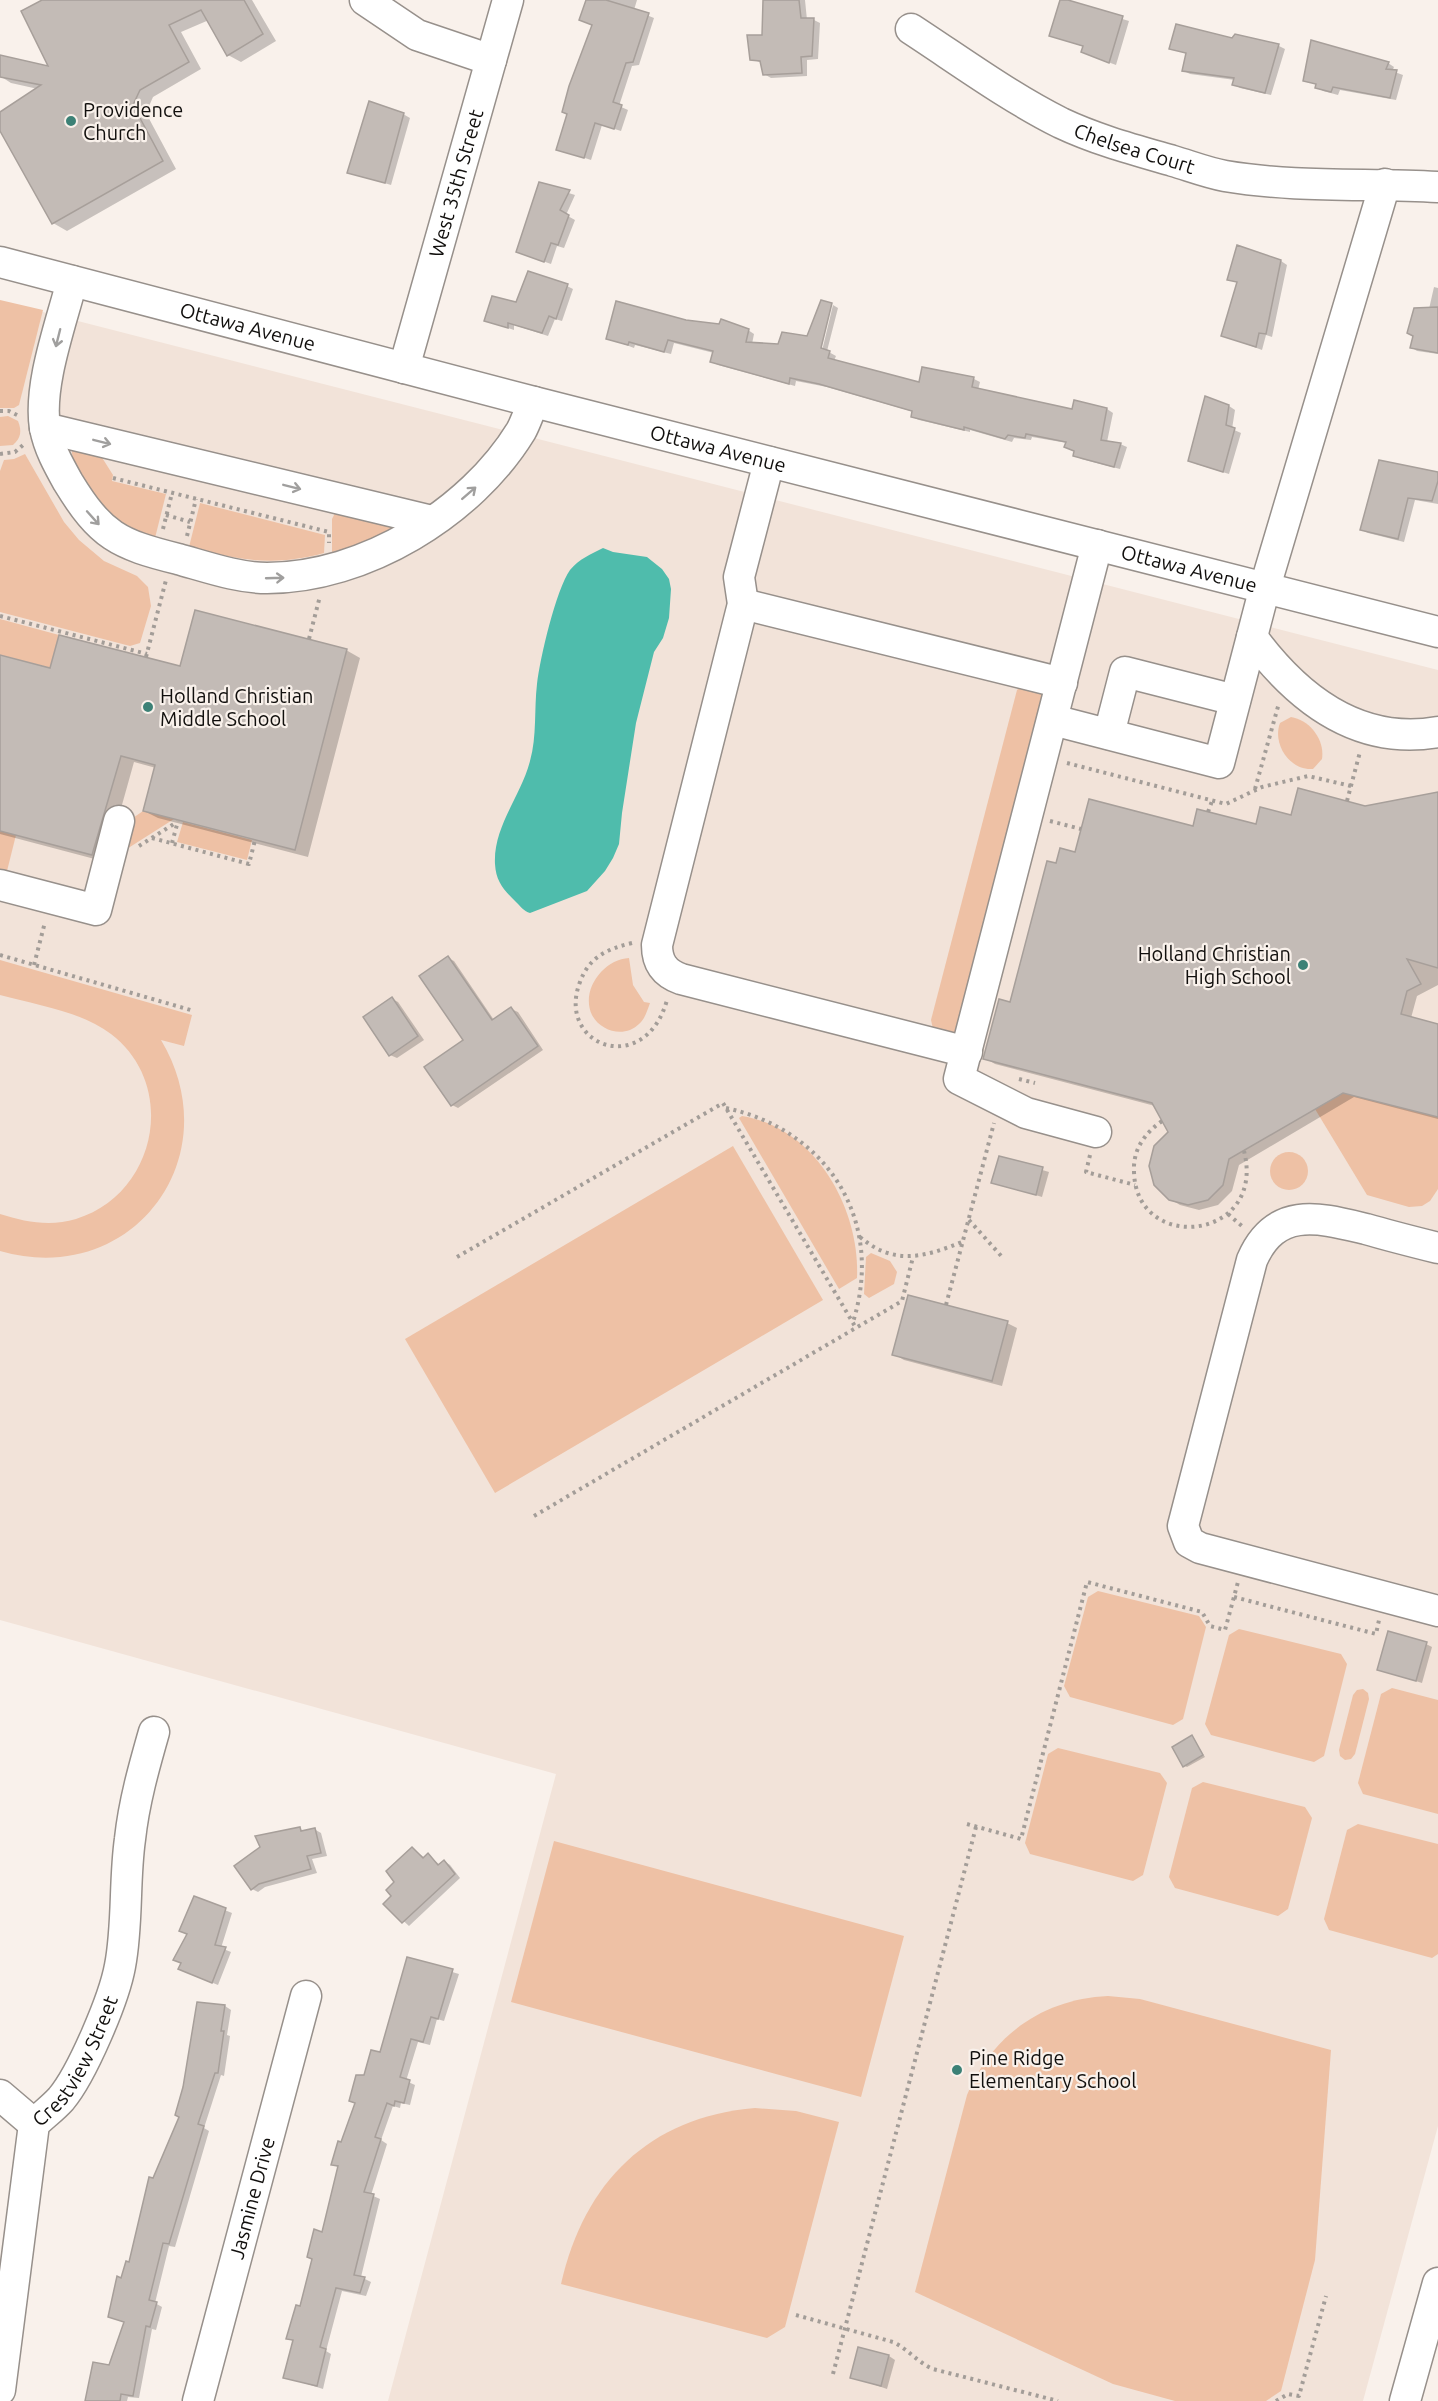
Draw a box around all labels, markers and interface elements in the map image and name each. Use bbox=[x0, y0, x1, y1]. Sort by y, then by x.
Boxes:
place label: Providence Church bbox=[83, 98, 183, 144]
street label: West 35th Street bbox=[424, 106, 488, 260]
marker: Providence Church bbox=[64, 114, 78, 128]
street label: Chelsea Court bbox=[1071, 118, 1198, 178]
street label: Ottawa Avenue bbox=[177, 298, 318, 355]
one-way arrow bbox=[51, 328, 63, 347]
street label: Ottawa Avenue bbox=[648, 420, 789, 477]
one-way arrow bbox=[92, 436, 111, 448]
one-way arrow bbox=[282, 482, 301, 494]
one-way arrow bbox=[461, 486, 476, 500]
one-way arrow bbox=[86, 510, 100, 525]
street label: Ottawa Avenue bbox=[1119, 540, 1260, 597]
one-way arrow bbox=[264, 572, 284, 583]
place label: Holland Christian Middle School bbox=[160, 684, 313, 730]
marker: Holland Christian Middle School bbox=[141, 700, 155, 714]
place label: Holland Christian High School bbox=[1138, 942, 1291, 988]
marker: Holland Christian High School bbox=[1296, 958, 1310, 972]
street label: Crestview Street bbox=[27, 1992, 122, 2131]
place label: Pine Ridge Elementary School bbox=[969, 2046, 1136, 2092]
marker: Pine Ridge Elementary School bbox=[950, 2063, 964, 2077]
street label: Jasmine Drive bbox=[224, 2134, 279, 2261]

